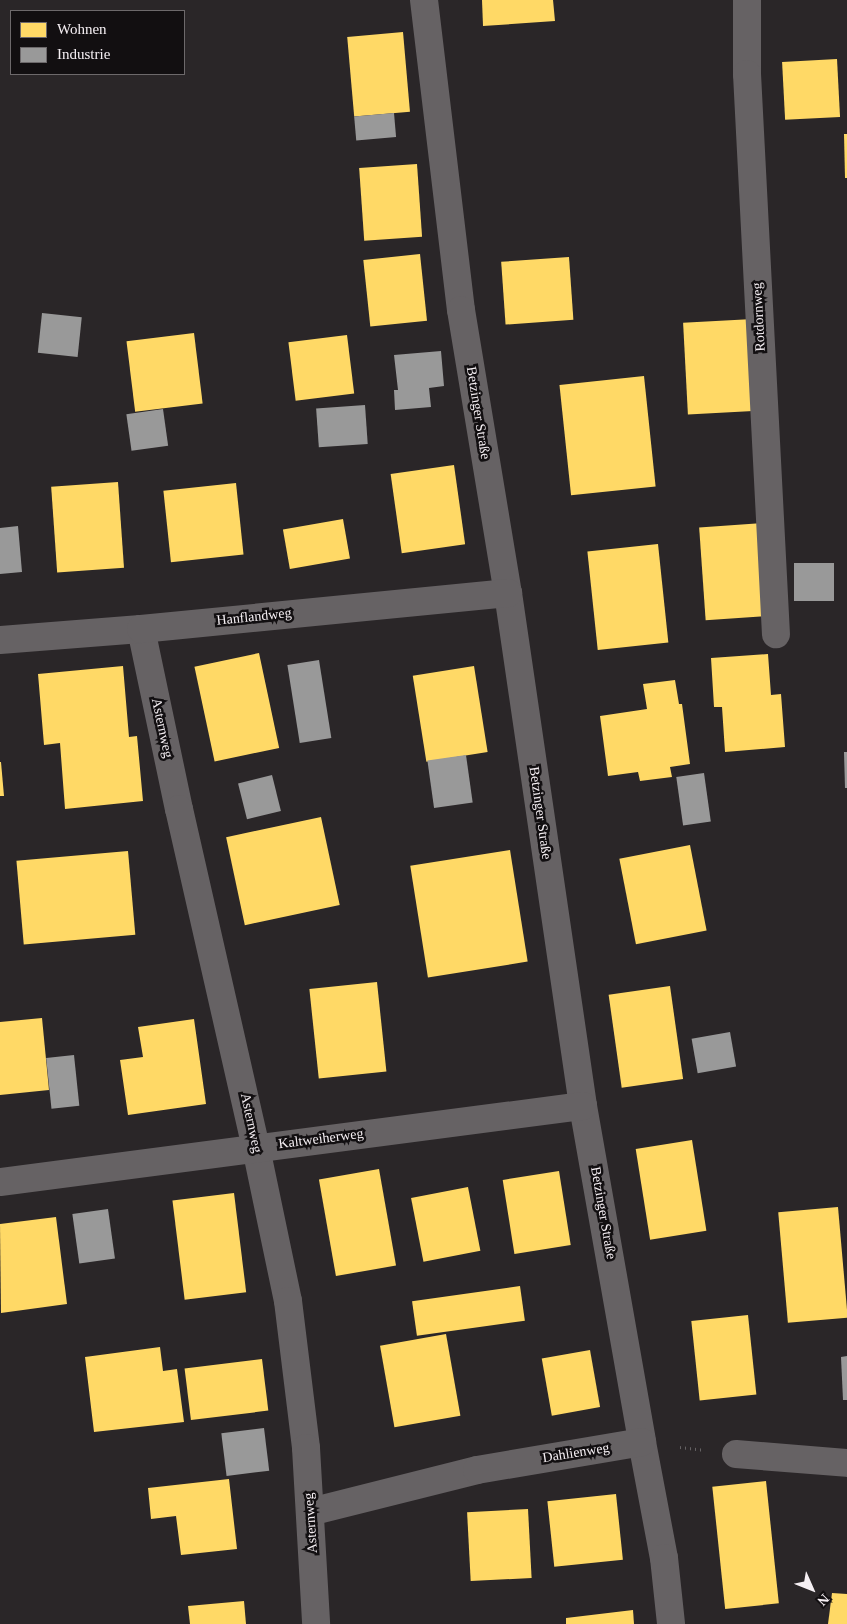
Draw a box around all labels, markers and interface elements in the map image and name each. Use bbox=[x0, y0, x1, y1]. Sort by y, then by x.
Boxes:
legend bbox=[10, 10, 185, 75]
text: Wohnen bbox=[57, 21, 107, 37]
text: Industrie bbox=[57, 46, 110, 62]
street label: Rotdornweg bbox=[749, 282, 769, 352]
street label: Betzinger Straße bbox=[462, 365, 494, 461]
street label: Hanflandweg bbox=[216, 605, 292, 629]
street label: Asternweg bbox=[147, 697, 177, 759]
street label: Betzinger Straße bbox=[525, 765, 555, 861]
street label: Asternweg bbox=[236, 1092, 266, 1154]
street label: Kaltweiherweg bbox=[278, 1125, 364, 1153]
street label: Betzinger Straße bbox=[587, 1165, 619, 1261]
street label: Dahlienweg bbox=[541, 1439, 611, 1467]
street label: Asternweg bbox=[301, 1492, 321, 1554]
north arrow bbox=[787, 1564, 837, 1614]
text: N bbox=[814, 1591, 832, 1609]

